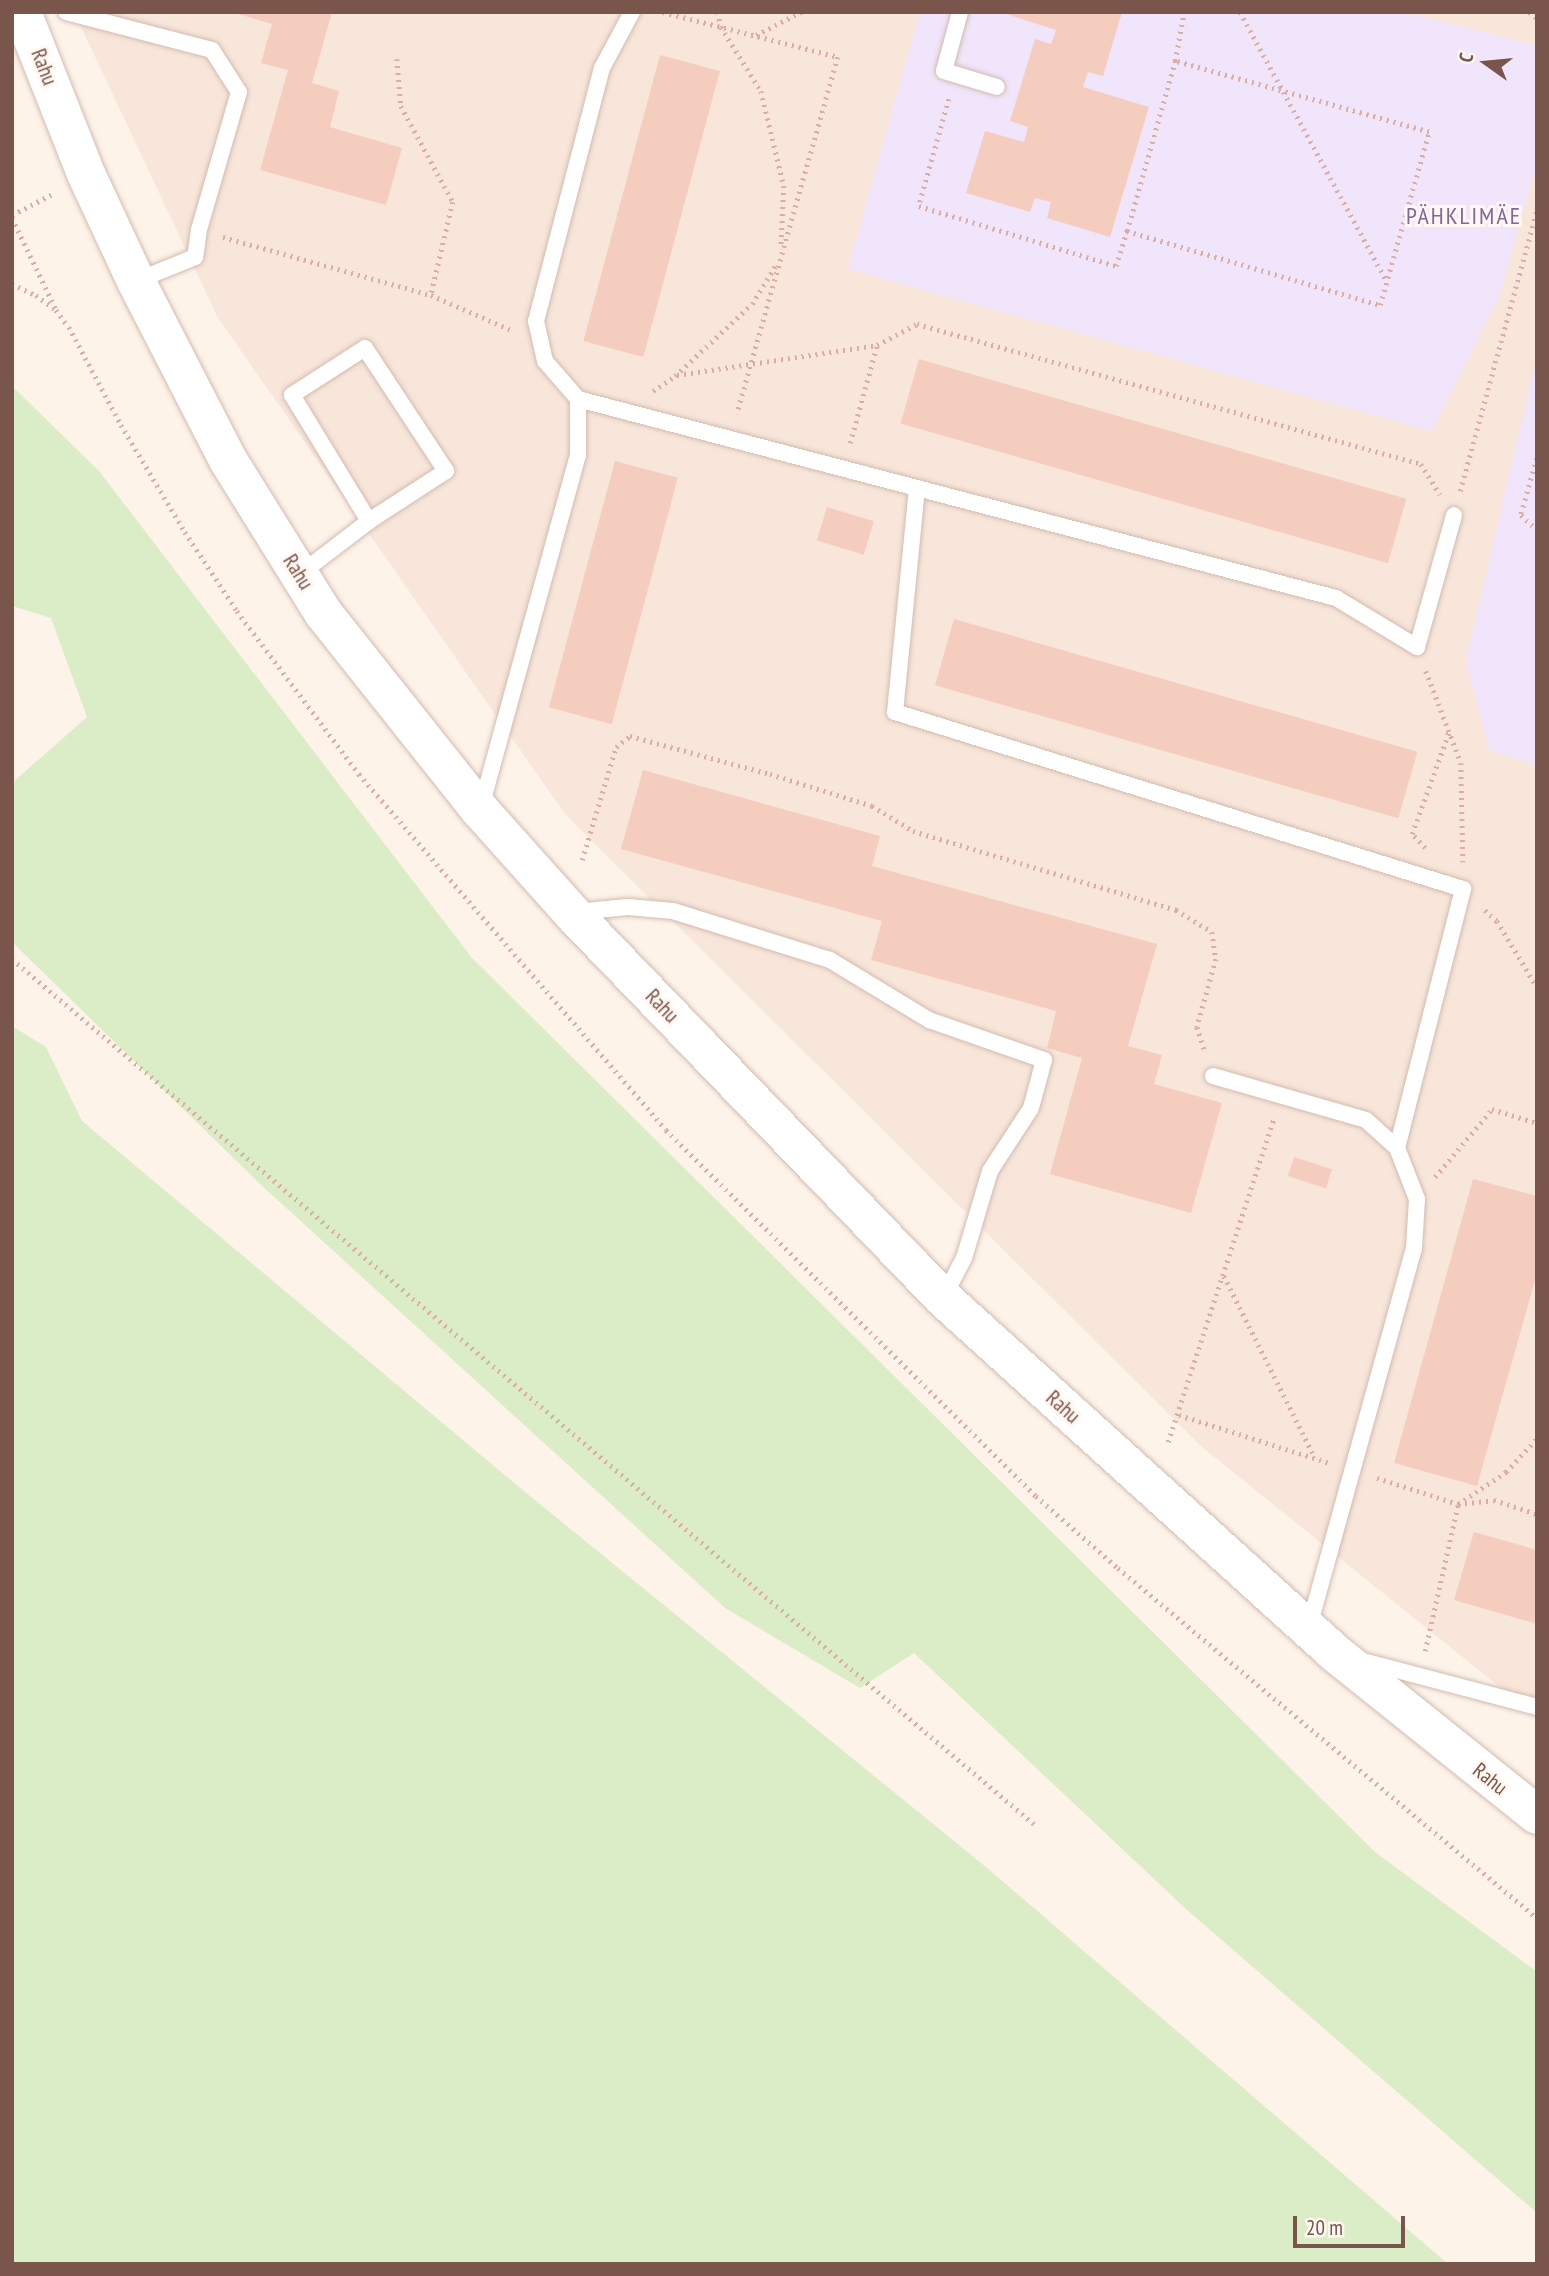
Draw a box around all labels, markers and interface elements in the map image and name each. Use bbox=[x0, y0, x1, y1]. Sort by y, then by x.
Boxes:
north arrow bbox=[1451, 28, 1521, 98]
street label: Rahu bbox=[26, 45, 62, 89]
text: С bbox=[1453, 50, 1478, 65]
district label: PÄHKLIMÄE bbox=[1407, 202, 1521, 230]
street label: Rahu bbox=[278, 550, 318, 594]
street label: Rahu bbox=[640, 984, 684, 1028]
street label: Rahu bbox=[1041, 1385, 1085, 1429]
street label: Rahu bbox=[1468, 1758, 1512, 1800]
scale bar bbox=[1297, 2202, 1409, 2246]
text: 20 m bbox=[1306, 2214, 1343, 2241]

